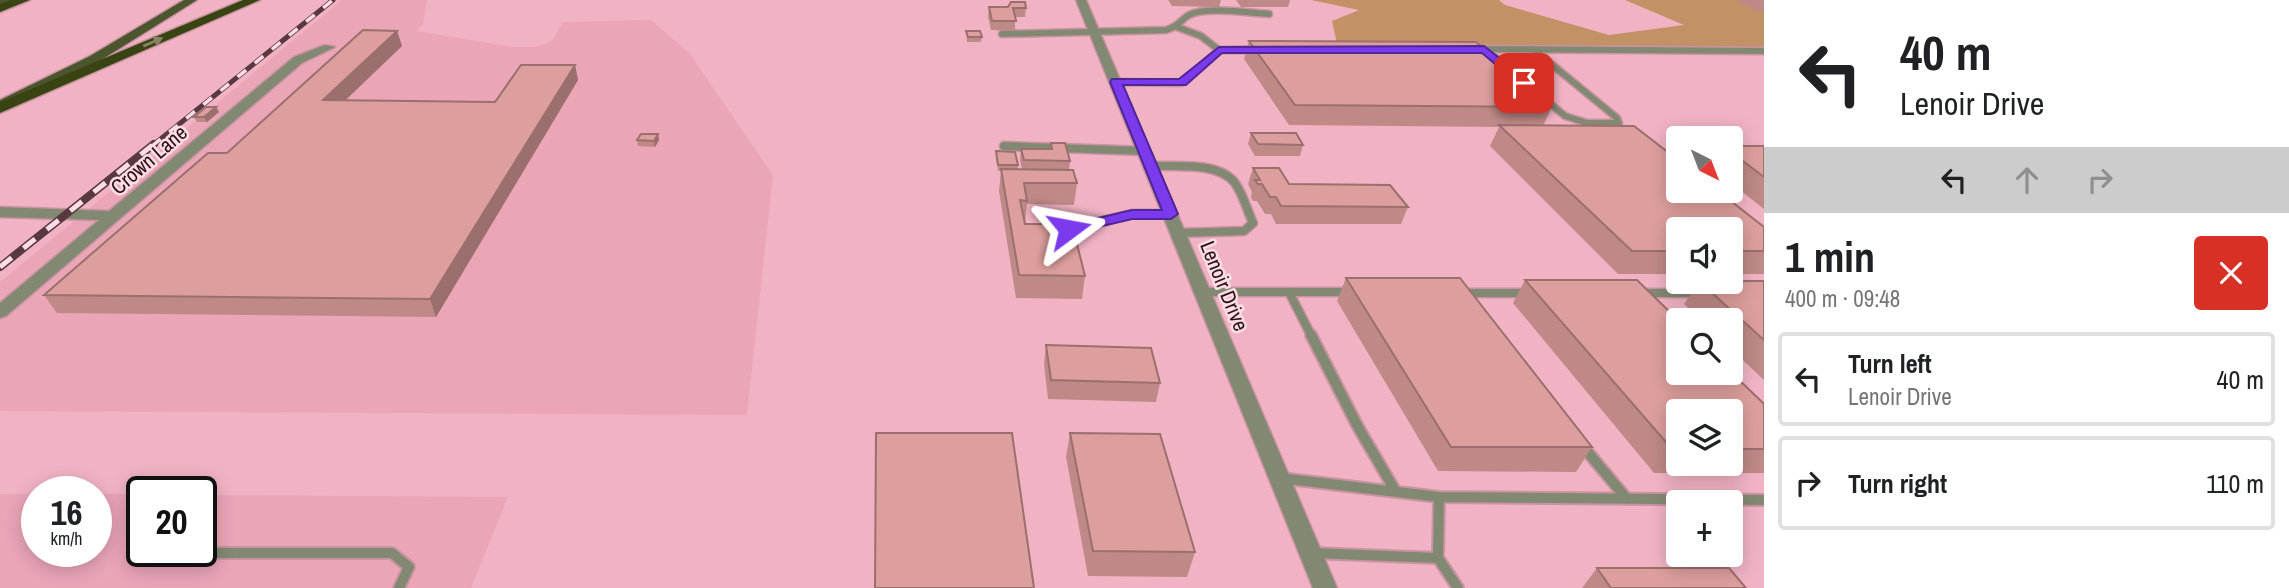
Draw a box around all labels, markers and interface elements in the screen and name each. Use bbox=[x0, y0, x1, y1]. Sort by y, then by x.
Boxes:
text: 40 m bbox=[1900, 19, 1992, 85]
icon: left bbox=[1785, 28, 1876, 119]
one-way arrow bbox=[142, 37, 163, 48]
pin bbox=[1494, 53, 1554, 113]
icon: arrive bbox=[1505, 64, 1543, 102]
text: Lenoir Drive bbox=[1900, 82, 2044, 125]
street label: Crown Lane bbox=[104, 118, 193, 201]
north arrow bbox=[1666, 126, 1743, 203]
map controls bbox=[1666, 126, 1743, 567]
icon: left bbox=[1935, 161, 1973, 199]
icon: ahead bbox=[2008, 161, 2046, 199]
icon: right bbox=[2081, 161, 2119, 199]
position arrow bbox=[1032, 192, 1106, 266]
button: sound bbox=[1666, 217, 1743, 294]
text: 1 min bbox=[1785, 229, 1875, 285]
street label: Lenoir Drive bbox=[1193, 236, 1256, 335]
button: close bbox=[2194, 236, 2268, 310]
text: 400 m · 09:48 bbox=[1785, 283, 1900, 314]
button: search bbox=[1666, 308, 1743, 385]
text: Turn left bbox=[1848, 346, 1932, 381]
icon: left bbox=[1789, 360, 1827, 398]
text: 40 m bbox=[2217, 362, 2264, 397]
text: Lenoir Drive bbox=[1848, 381, 1952, 412]
button: layers bbox=[1666, 399, 1743, 476]
icon: right bbox=[1789, 464, 1827, 502]
text: Turn right bbox=[1848, 466, 1947, 501]
text: 110 m bbox=[2206, 466, 2264, 501]
speed limit sign: 20 bbox=[126, 476, 217, 567]
text: 16 bbox=[51, 489, 82, 536]
button: + bbox=[1666, 490, 1743, 567]
text: km/h bbox=[51, 526, 83, 551]

